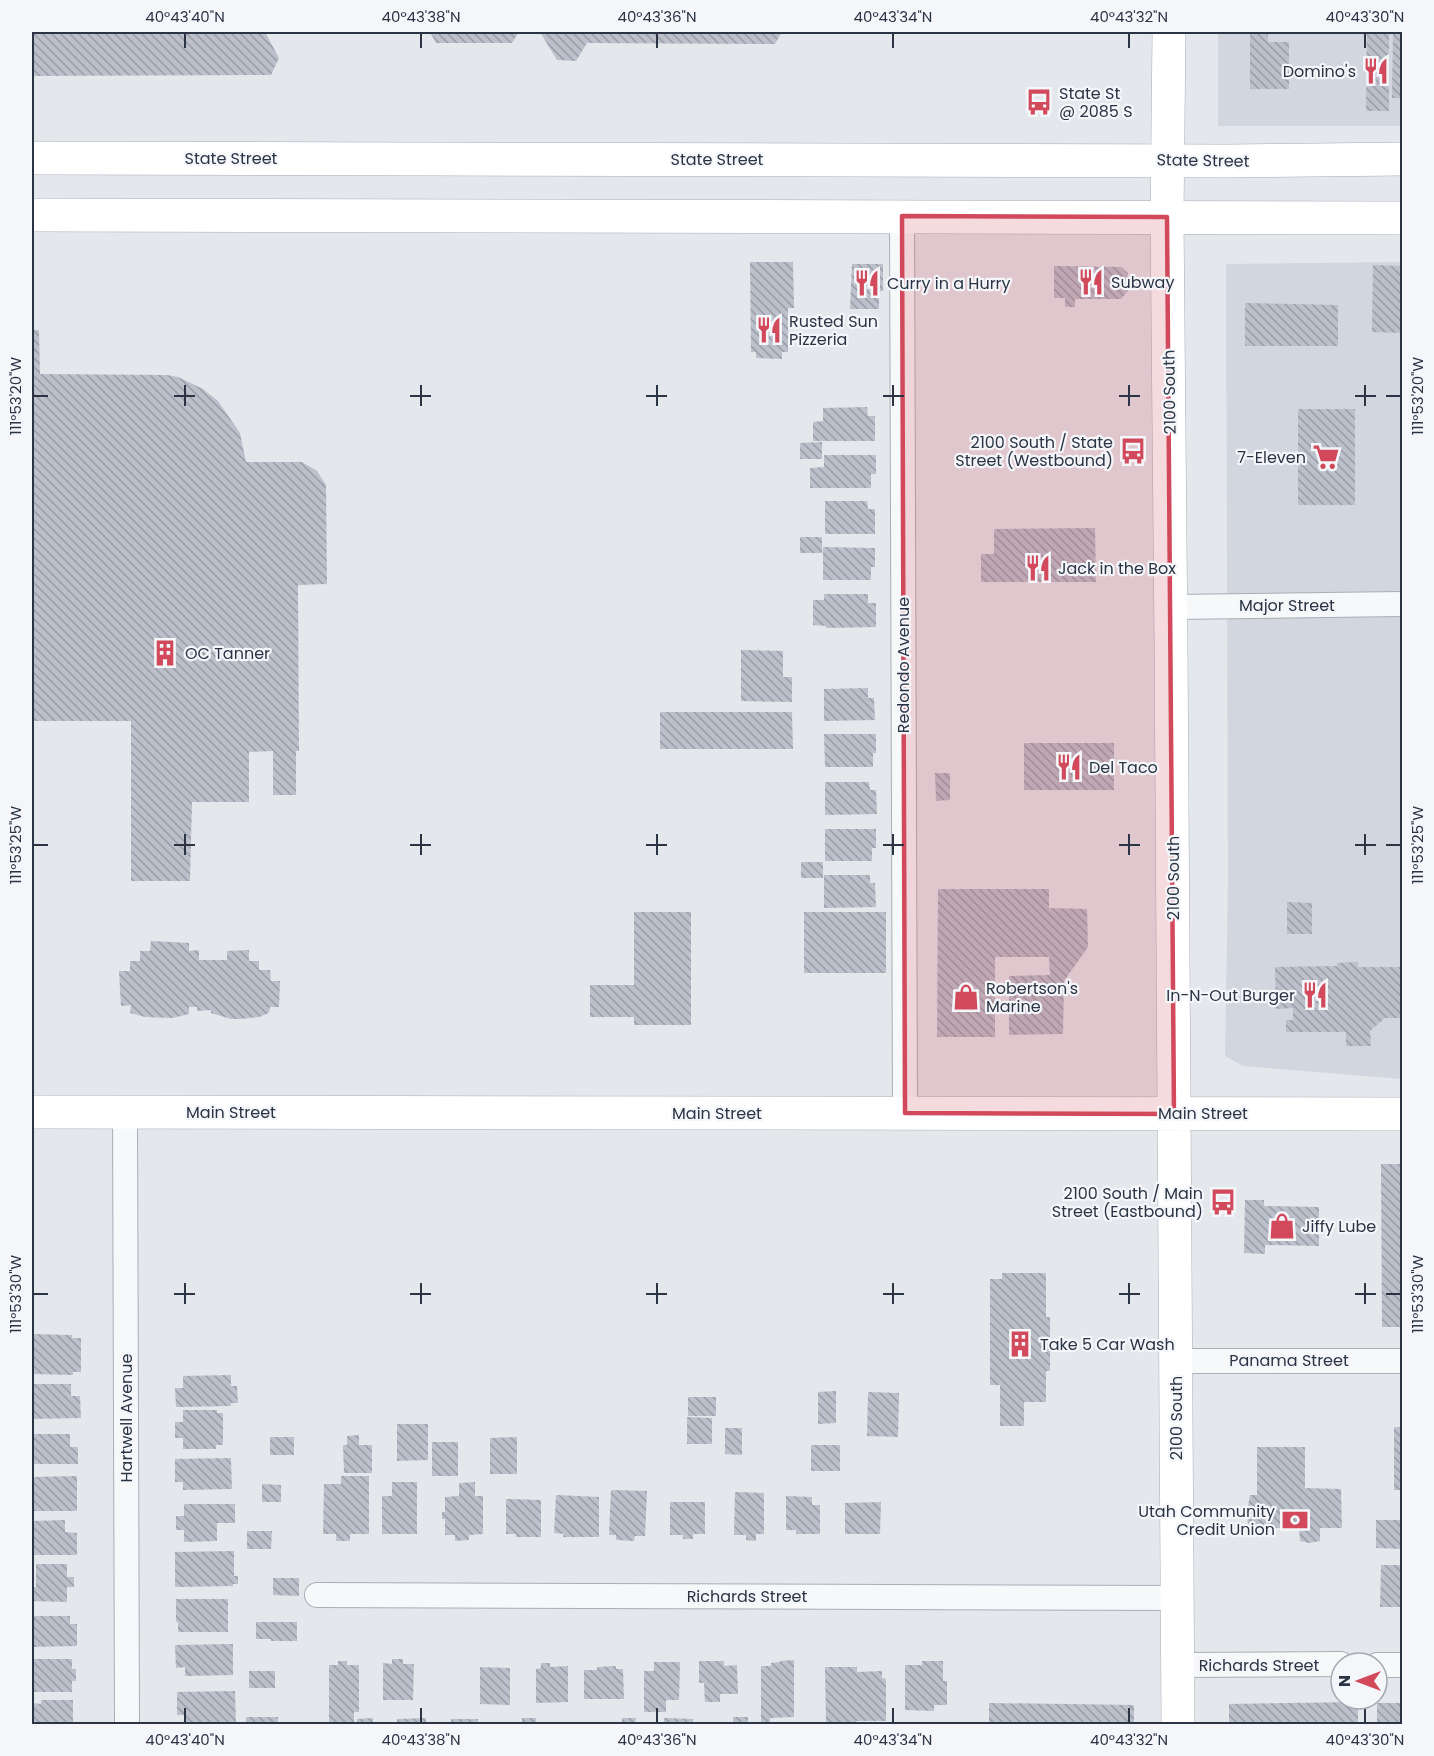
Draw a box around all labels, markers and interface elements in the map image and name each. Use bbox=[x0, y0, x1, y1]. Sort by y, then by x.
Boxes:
text: 40°43'40"N bbox=[145, 6, 225, 27]
text: 40°43'38"N bbox=[382, 6, 460, 27]
text: 40°43'36"N bbox=[618, 6, 696, 27]
text: 40°43'34"N bbox=[854, 6, 932, 27]
text: 40°43'32"N bbox=[1090, 6, 1168, 27]
text: 40°43'30"N bbox=[1326, 6, 1404, 27]
restaurant icon: Domino's bbox=[1361, 56, 1391, 86]
place label: Domino's bbox=[1283, 60, 1356, 83]
place label: State St @ 2085 S bbox=[1059, 82, 1133, 123]
bus stop icon: State St @ 2085 S bbox=[1024, 87, 1054, 117]
street label: State Street bbox=[185, 147, 278, 170]
street label: State Street bbox=[671, 148, 764, 171]
street label: State Street bbox=[1156, 148, 1250, 173]
restaurant icon: Subway bbox=[1076, 267, 1106, 297]
restaurant icon: Curry in a Hurry bbox=[852, 268, 882, 298]
place label: Subway bbox=[1111, 271, 1174, 294]
place label: Curry in a Hurry bbox=[887, 272, 1011, 295]
place label: Rusted Sun Pizzeria bbox=[789, 310, 878, 351]
restaurant icon: Rusted Sun Pizzeria bbox=[754, 315, 784, 345]
street label: 2100 South bbox=[1157, 349, 1182, 434]
text: 111°53'20"W bbox=[5, 357, 26, 435]
text: 111°53'20"W bbox=[1407, 357, 1428, 435]
place label: 2100 South / State Street (Westbound) bbox=[955, 431, 1113, 472]
bus stop icon: 2100 South / State Street (Westbound) bbox=[1118, 436, 1148, 466]
supermarket icon: 7-Eleven bbox=[1311, 442, 1341, 472]
place label: 7-Eleven bbox=[1237, 446, 1306, 469]
restaurant icon: Jack in the Box bbox=[1023, 553, 1053, 583]
place label: Jack in the Box bbox=[1058, 557, 1176, 580]
street label: Major Street bbox=[1239, 594, 1335, 617]
street label: Redondo Avenue bbox=[892, 597, 915, 733]
building icon: OC Tanner bbox=[150, 638, 180, 668]
place label: OC Tanner bbox=[185, 642, 270, 665]
restaurant icon: Del Taco bbox=[1054, 752, 1084, 782]
place label: Del Taco bbox=[1089, 756, 1158, 779]
text: 111°53'25"W bbox=[5, 806, 26, 884]
text: 111°53'25"W bbox=[1407, 806, 1428, 884]
street label: 2100 South bbox=[1162, 836, 1185, 920]
place label: Robertson's Marine bbox=[986, 977, 1078, 1018]
restaurant icon: In-N-Out Burger bbox=[1300, 980, 1330, 1010]
shop icon: Robertson's Marine bbox=[951, 982, 981, 1012]
place label: In-N-Out Burger bbox=[1166, 984, 1295, 1007]
street label: Main Street bbox=[186, 1101, 276, 1124]
street label: Main Street bbox=[672, 1102, 762, 1125]
street label: Main Street bbox=[1158, 1102, 1248, 1125]
place label: 2100 South / Main Street (Eastbound) bbox=[1052, 1182, 1203, 1223]
bus stop icon: 2100 South / Main Street (Eastbound) bbox=[1208, 1187, 1238, 1217]
shop icon: Jiffy Lube bbox=[1267, 1211, 1297, 1241]
place label: Jiffy Lube bbox=[1302, 1215, 1376, 1238]
text: 111°53'30"W bbox=[5, 1254, 26, 1333]
text: 111°53'30"W bbox=[1407, 1254, 1428, 1333]
building icon: Take 5 Car Wash bbox=[1005, 1329, 1035, 1359]
place label: Take 5 Car Wash bbox=[1040, 1333, 1175, 1356]
street label: Panama Street bbox=[1229, 1349, 1349, 1372]
street label: Hartwell Avenue bbox=[115, 1353, 138, 1482]
street label: 2100 South bbox=[1165, 1376, 1188, 1460]
place label: Utah Community Credit Union bbox=[1138, 1500, 1275, 1541]
bank icon: Utah Community Credit Union bbox=[1280, 1505, 1310, 1535]
street label: Richards Street bbox=[687, 1585, 808, 1608]
north arrow bbox=[1329, 1651, 1389, 1711]
street label: Richards Street bbox=[1199, 1654, 1320, 1677]
text: N bbox=[1333, 1675, 1356, 1687]
text: 40°43'40"N bbox=[145, 1729, 225, 1750]
text: 40°43'38"N bbox=[382, 1729, 460, 1750]
text: 40°43'36"N bbox=[618, 1729, 696, 1750]
text: 40°43'34"N bbox=[854, 1729, 932, 1750]
text: 40°43'32"N bbox=[1090, 1729, 1168, 1750]
text: 40°43'30"N bbox=[1326, 1729, 1404, 1750]

